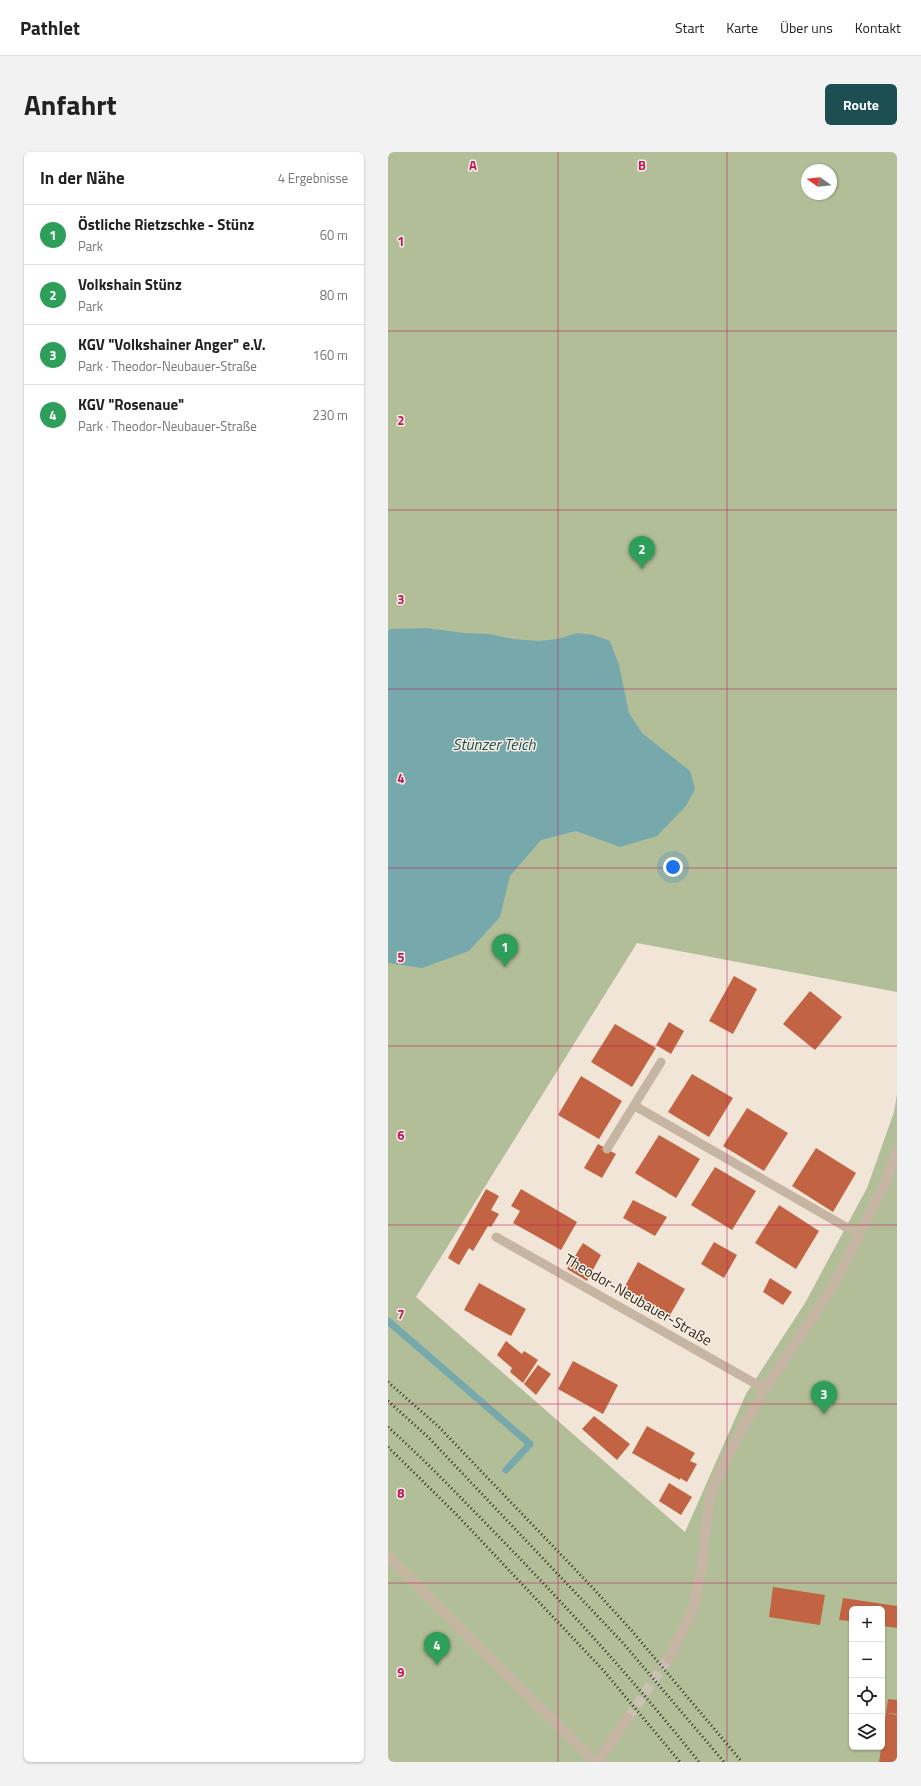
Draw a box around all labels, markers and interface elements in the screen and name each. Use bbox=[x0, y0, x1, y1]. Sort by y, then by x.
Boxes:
text: Pathlet bbox=[20, 13, 80, 42]
text: Start bbox=[675, 17, 704, 38]
text: Karte bbox=[726, 17, 758, 38]
text: Über uns bbox=[780, 17, 833, 38]
text: Kontakt bbox=[855, 17, 901, 38]
text: Anfahrt bbox=[24, 83, 117, 126]
button: Route bbox=[825, 84, 897, 125]
text: A bbox=[469, 155, 477, 175]
text: B bbox=[638, 155, 646, 175]
north arrow bbox=[801, 164, 837, 200]
text: In der Nähe bbox=[40, 165, 125, 191]
text: 4 Ergebnisse bbox=[278, 168, 348, 188]
text: Östliche Rietzschke - Stünz bbox=[78, 213, 254, 236]
text: 1 bbox=[49, 225, 57, 245]
text: 60 m bbox=[320, 225, 348, 245]
text: 1 bbox=[397, 231, 405, 251]
text: Park bbox=[78, 236, 103, 256]
text: Volkshain Stünz bbox=[78, 273, 182, 296]
text: 2 bbox=[49, 285, 57, 305]
text: 80 m bbox=[320, 285, 348, 305]
text: Park bbox=[78, 296, 103, 316]
text: KGV "Volkshainer Anger" e.V. bbox=[78, 333, 266, 356]
text: 3 bbox=[49, 345, 57, 365]
text: 160 m bbox=[312, 345, 348, 365]
text: Park · Theodor-Neubauer-Straße bbox=[78, 356, 257, 376]
text: KGV "Rosenaue" bbox=[78, 393, 184, 416]
text: 4 bbox=[49, 405, 57, 425]
text: 230 m bbox=[312, 405, 348, 425]
text: 2 bbox=[397, 410, 405, 430]
text: Park · Theodor-Neubauer-Straße bbox=[78, 416, 257, 436]
pin: 2 bbox=[629, 536, 655, 569]
text: 3 bbox=[397, 589, 405, 609]
water label: Stünzer Teich bbox=[453, 732, 536, 756]
text: 4 bbox=[397, 768, 405, 788]
your location bbox=[663, 857, 683, 877]
pin: 1 bbox=[492, 934, 518, 967]
text: 5 bbox=[397, 947, 405, 967]
text: 6 bbox=[397, 1125, 405, 1145]
street label: Theodor-Neubauer-Straße bbox=[560, 1248, 717, 1351]
text: 7 bbox=[397, 1304, 405, 1324]
pin: 3 bbox=[811, 1381, 837, 1414]
text: 8 bbox=[397, 1483, 405, 1503]
map controls bbox=[849, 1606, 885, 1750]
button: + bbox=[849, 1606, 885, 1642]
pin: 4 bbox=[424, 1632, 450, 1665]
button: − bbox=[849, 1642, 885, 1678]
text: 9 bbox=[397, 1662, 405, 1682]
button: locate bbox=[849, 1678, 885, 1714]
button: layers bbox=[849, 1714, 885, 1750]

